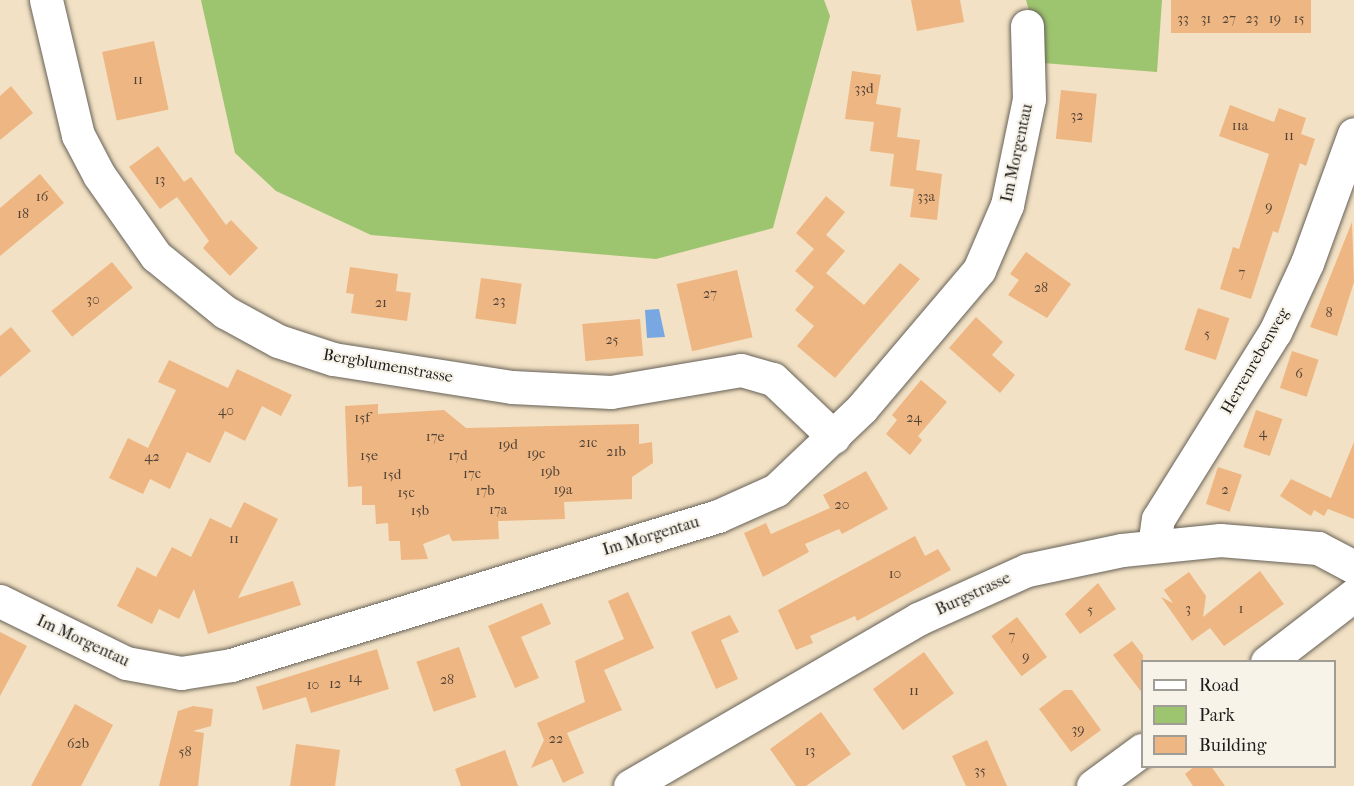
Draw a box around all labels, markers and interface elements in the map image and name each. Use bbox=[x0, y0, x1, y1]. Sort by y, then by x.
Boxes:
house number: 33 bbox=[1177, 11, 1189, 27]
house number: 31 bbox=[1201, 11, 1211, 27]
house number: 27 bbox=[1222, 11, 1236, 27]
house number: 23 bbox=[1246, 11, 1258, 27]
house number: 19 bbox=[1269, 11, 1281, 27]
house number: 15 bbox=[1294, 11, 1304, 27]
house number: 11 bbox=[133, 72, 143, 88]
house number: 33d bbox=[854, 81, 874, 97]
street label: Im Morgentau bbox=[997, 102, 1037, 204]
house number: 32 bbox=[1071, 108, 1083, 124]
house number: 11a bbox=[1232, 118, 1248, 134]
house number: 11 bbox=[1284, 128, 1294, 144]
house number: 13 bbox=[155, 172, 165, 188]
house number: 16 bbox=[36, 189, 48, 205]
house number: 33a bbox=[917, 189, 935, 205]
house number: 9 bbox=[1265, 199, 1273, 215]
house number: 18 bbox=[17, 206, 29, 222]
house number: 7 bbox=[1239, 265, 1245, 281]
house number: 28 bbox=[1034, 280, 1048, 296]
house number: 27 bbox=[703, 286, 717, 302]
house number: 30 bbox=[86, 292, 100, 308]
house number: 23 bbox=[493, 293, 505, 309]
house number: 21 bbox=[375, 295, 387, 311]
street label: Herrenrebenweg bbox=[1217, 305, 1293, 417]
house number: 8 bbox=[1325, 305, 1333, 321]
house number: 5 bbox=[1204, 326, 1210, 342]
house number: 25 bbox=[605, 332, 619, 348]
street label: Bergblumenstrasse bbox=[322, 345, 454, 387]
house number: 6 bbox=[1295, 366, 1303, 382]
house number: 40 bbox=[218, 403, 234, 419]
house number: 15f bbox=[354, 410, 370, 426]
house number: 24 bbox=[906, 410, 922, 426]
house number: 4 bbox=[1259, 425, 1267, 441]
house number: 17e bbox=[426, 429, 444, 445]
house number: 21c bbox=[579, 435, 597, 451]
house number: 19d bbox=[498, 437, 518, 453]
house number: 21b bbox=[606, 444, 626, 460]
house number: 19c bbox=[527, 446, 545, 462]
house number: 15e bbox=[360, 448, 378, 464]
house number: 17d bbox=[448, 448, 468, 464]
house number: 42 bbox=[144, 449, 160, 465]
house number: 19b bbox=[540, 464, 560, 480]
house number: 17c bbox=[463, 466, 481, 482]
house number: 15d bbox=[383, 467, 401, 483]
house number: 19a bbox=[554, 482, 572, 498]
house number: 2 bbox=[1221, 482, 1229, 498]
house number: 17b bbox=[475, 483, 495, 499]
house number: 15c bbox=[397, 485, 415, 501]
house number: 20 bbox=[835, 497, 849, 513]
house number: 17a bbox=[489, 502, 507, 518]
house number: 15b bbox=[411, 503, 429, 519]
street label: Im Morgentau bbox=[600, 512, 702, 560]
house number: 11 bbox=[229, 531, 239, 547]
house number: 10 bbox=[889, 566, 901, 582]
street label: Burgstrasse bbox=[933, 568, 1013, 620]
house number: 3 bbox=[1185, 601, 1191, 617]
house number: 1 bbox=[1239, 601, 1243, 617]
house number: 5 bbox=[1087, 602, 1093, 618]
street label: Im Morgentau bbox=[34, 611, 132, 671]
house number: 7 bbox=[1009, 628, 1015, 644]
house number: 9 bbox=[1022, 649, 1030, 665]
legend bbox=[1141, 660, 1336, 768]
house number: 14 bbox=[348, 670, 362, 686]
house number: 28 bbox=[440, 672, 454, 688]
text: Road bbox=[1199, 675, 1239, 696]
house number: 12 bbox=[329, 676, 341, 692]
house number: 10 bbox=[307, 677, 319, 693]
house number: 11 bbox=[909, 683, 919, 699]
text: Park bbox=[1199, 705, 1235, 726]
house number: 39 bbox=[1071, 722, 1085, 738]
house number: 22 bbox=[549, 731, 563, 747]
text: Building bbox=[1199, 735, 1266, 756]
house number: 62b bbox=[67, 736, 89, 752]
house number: 13 bbox=[805, 743, 815, 759]
house number: 58 bbox=[178, 744, 192, 760]
house number: 35 bbox=[974, 763, 986, 779]

